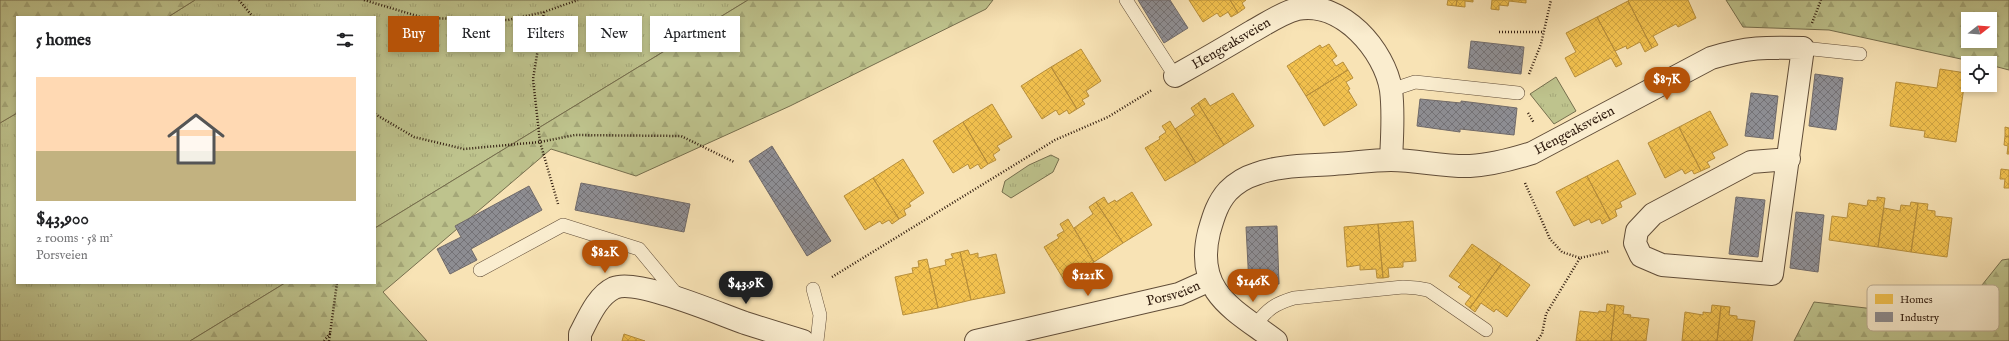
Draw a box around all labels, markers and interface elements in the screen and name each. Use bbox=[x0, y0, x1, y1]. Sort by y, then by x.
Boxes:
north arrow bbox=[1961, 12, 1997, 48]
map controls bbox=[1961, 12, 1997, 92]
street label: Hengeaksveien bbox=[1189, 13, 1275, 74]
chip: Buy bbox=[388, 16, 439, 52]
chip: Rent bbox=[447, 16, 505, 52]
chip: Filters bbox=[513, 16, 578, 52]
chip: New bbox=[586, 16, 642, 52]
chip: Apartment bbox=[650, 16, 740, 52]
icon: filters bbox=[334, 29, 356, 51]
text: 5 homes bbox=[36, 30, 91, 51]
button: locate bbox=[1961, 56, 1997, 92]
pin: $87K bbox=[1643, 67, 1691, 101]
text: $87K bbox=[1653, 71, 1681, 88]
street label: Hengeaksveien bbox=[1531, 102, 1618, 159]
icon: home bbox=[160, 103, 232, 175]
text: $43,900 bbox=[36, 209, 89, 230]
text: 2 rooms · 58 m² bbox=[36, 230, 113, 247]
pin: $82K bbox=[581, 240, 629, 274]
text: $82K bbox=[591, 244, 619, 261]
text: Porsveien bbox=[36, 247, 88, 264]
pin: $121K bbox=[1060, 263, 1116, 297]
text: $121K bbox=[1072, 267, 1104, 284]
pin: $146K bbox=[1225, 269, 1281, 303]
pin: $43.9K bbox=[713, 271, 779, 305]
text: $146K bbox=[1236, 273, 1270, 290]
text: $43.9K bbox=[728, 275, 764, 292]
street label: Porsveien bbox=[1145, 276, 1204, 310]
legend bbox=[1867, 285, 1999, 331]
text: Homes bbox=[1900, 293, 1933, 307]
text: Industry bbox=[1900, 311, 1940, 325]

